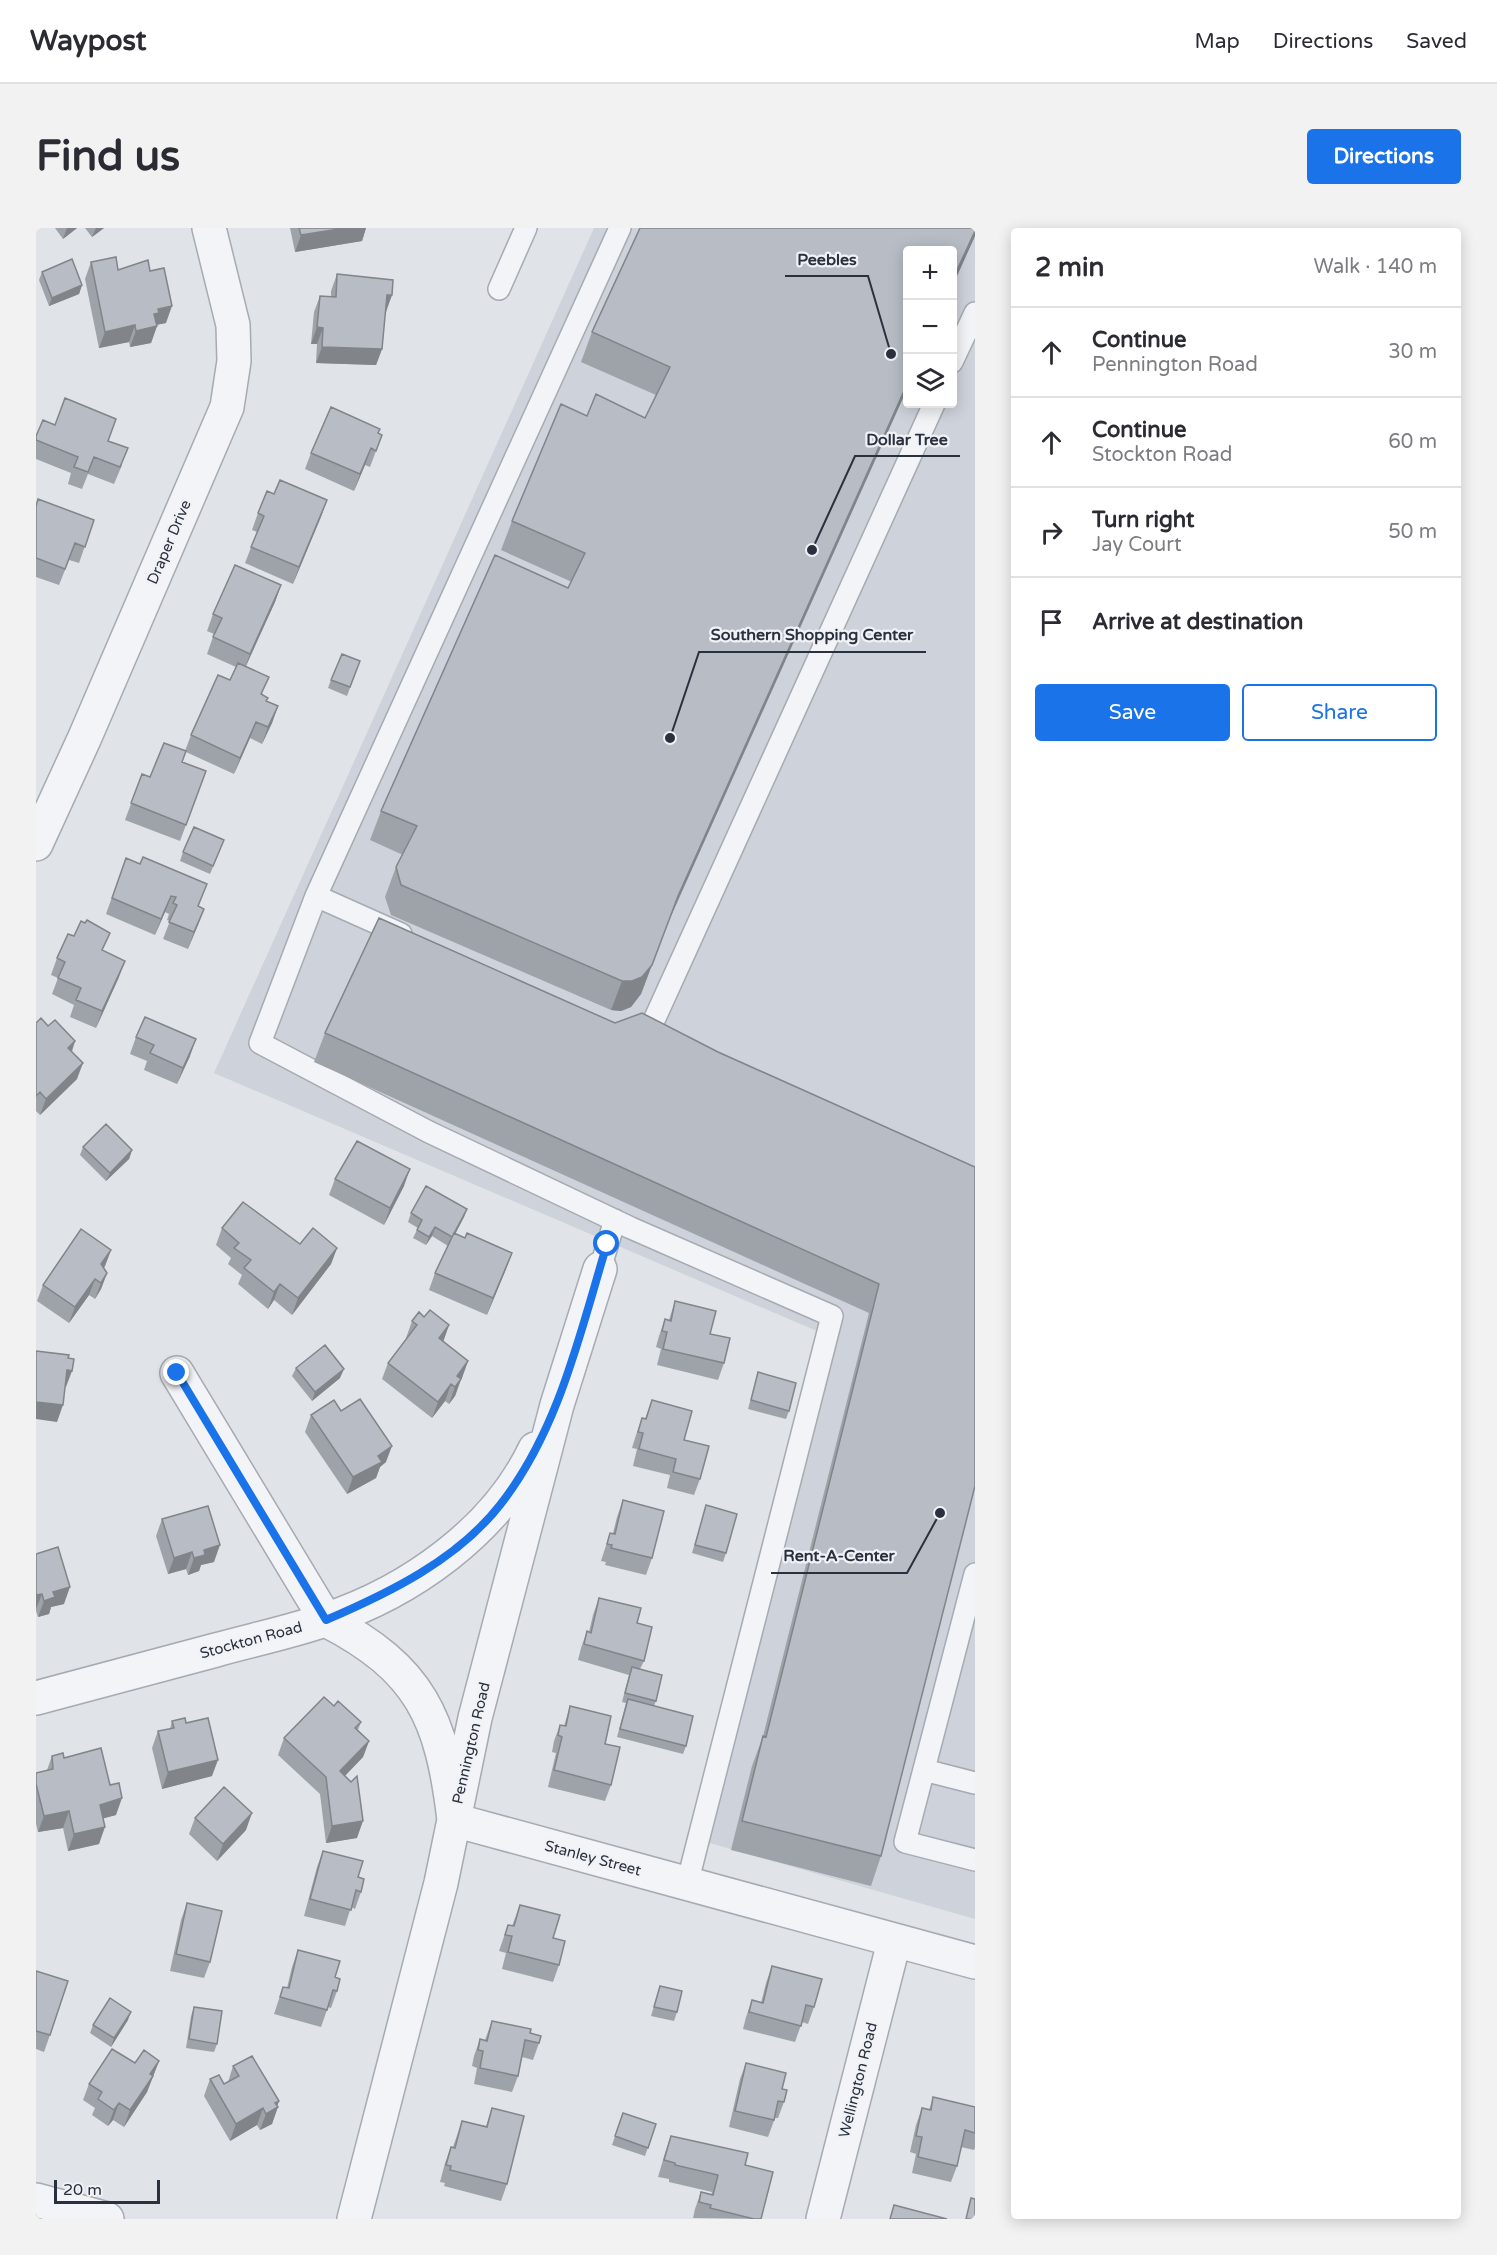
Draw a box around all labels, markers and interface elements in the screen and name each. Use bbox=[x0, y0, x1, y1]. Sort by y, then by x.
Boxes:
text: Waypost bbox=[30, 24, 146, 58]
text: Map bbox=[1194, 29, 1240, 54]
text: Directions bbox=[1273, 29, 1373, 54]
text: Saved bbox=[1406, 29, 1467, 54]
button: Directions bbox=[1307, 129, 1461, 184]
text: Find us bbox=[36, 131, 180, 182]
callout: Peebles bbox=[785, 242, 868, 276]
map controls bbox=[903, 246, 957, 408]
button: + bbox=[903, 246, 957, 300]
text: Peebles bbox=[797, 250, 857, 270]
text: 2 min bbox=[1035, 252, 1104, 283]
text: Walk · 140 m bbox=[1314, 255, 1437, 279]
button: − bbox=[903, 300, 957, 354]
text: Continue bbox=[1092, 327, 1187, 353]
icon: ahead bbox=[1035, 336, 1068, 369]
text: 30 m bbox=[1388, 340, 1437, 364]
text: Pennington Road bbox=[1092, 353, 1258, 377]
button: layers bbox=[903, 354, 957, 408]
text: Continue bbox=[1092, 417, 1187, 443]
callout: Dollar Tree bbox=[855, 422, 960, 456]
icon: ahead bbox=[1035, 426, 1068, 459]
text: Dollar Tree bbox=[866, 430, 948, 450]
text: 60 m bbox=[1388, 430, 1437, 454]
text: Stockton Road bbox=[1092, 443, 1232, 467]
street label: Draper Drive bbox=[143, 497, 195, 587]
text: Turn right bbox=[1092, 507, 1194, 533]
icon: right bbox=[1035, 516, 1068, 549]
text: 50 m bbox=[1388, 520, 1437, 544]
text: Jay Court bbox=[1092, 533, 1182, 557]
icon: arrive bbox=[1035, 606, 1068, 639]
text: Arrive at destination bbox=[1092, 609, 1303, 635]
callout: Southern Shopping Center bbox=[699, 618, 926, 652]
text: Southern Shopping Center bbox=[711, 625, 914, 645]
button: Save bbox=[1035, 684, 1230, 741]
button: Share bbox=[1242, 684, 1437, 741]
route start bbox=[593, 1230, 619, 1256]
route end bbox=[163, 1359, 189, 1385]
callout: Rent-A-Center bbox=[771, 1539, 907, 1573]
text: Rent-A-Center bbox=[783, 1546, 896, 1566]
street label: Stockton Road bbox=[198, 1618, 304, 1662]
street label: Pennington Road bbox=[448, 1680, 494, 1806]
street label: Stanley Street bbox=[543, 1836, 643, 1880]
street label: Wellington Road bbox=[835, 2020, 881, 2140]
scale bar bbox=[54, 2177, 160, 2204]
text: 20 m bbox=[63, 2180, 102, 2200]

